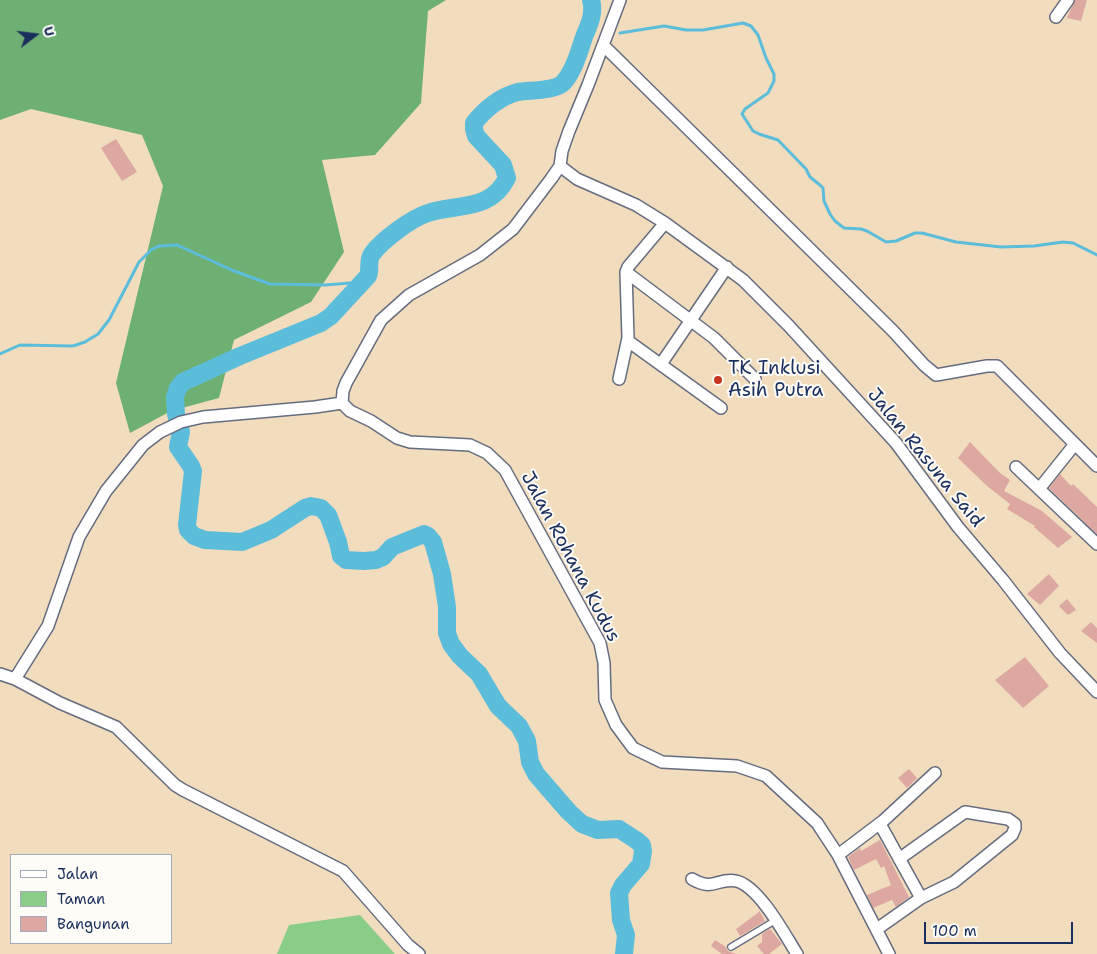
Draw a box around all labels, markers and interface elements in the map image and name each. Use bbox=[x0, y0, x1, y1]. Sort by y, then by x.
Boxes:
north arrow bbox=[10, 10, 60, 60]
text: U bbox=[40, 24, 59, 38]
place label: TK Inklusi Asih Putra bbox=[728, 358, 823, 402]
marker: TK Inklusi Asih Putra bbox=[712, 374, 724, 386]
street label: Jalan Rasuna Said bbox=[862, 384, 988, 532]
street label: Jalan Rohana Kudus bbox=[515, 468, 625, 646]
legend bbox=[10, 854, 172, 944]
text: Jalan bbox=[57, 864, 98, 884]
text: Taman bbox=[57, 889, 105, 909]
scale bar bbox=[927, 912, 1076, 944]
text: Bangunan bbox=[57, 914, 129, 934]
text: 100 m bbox=[932, 921, 977, 941]

